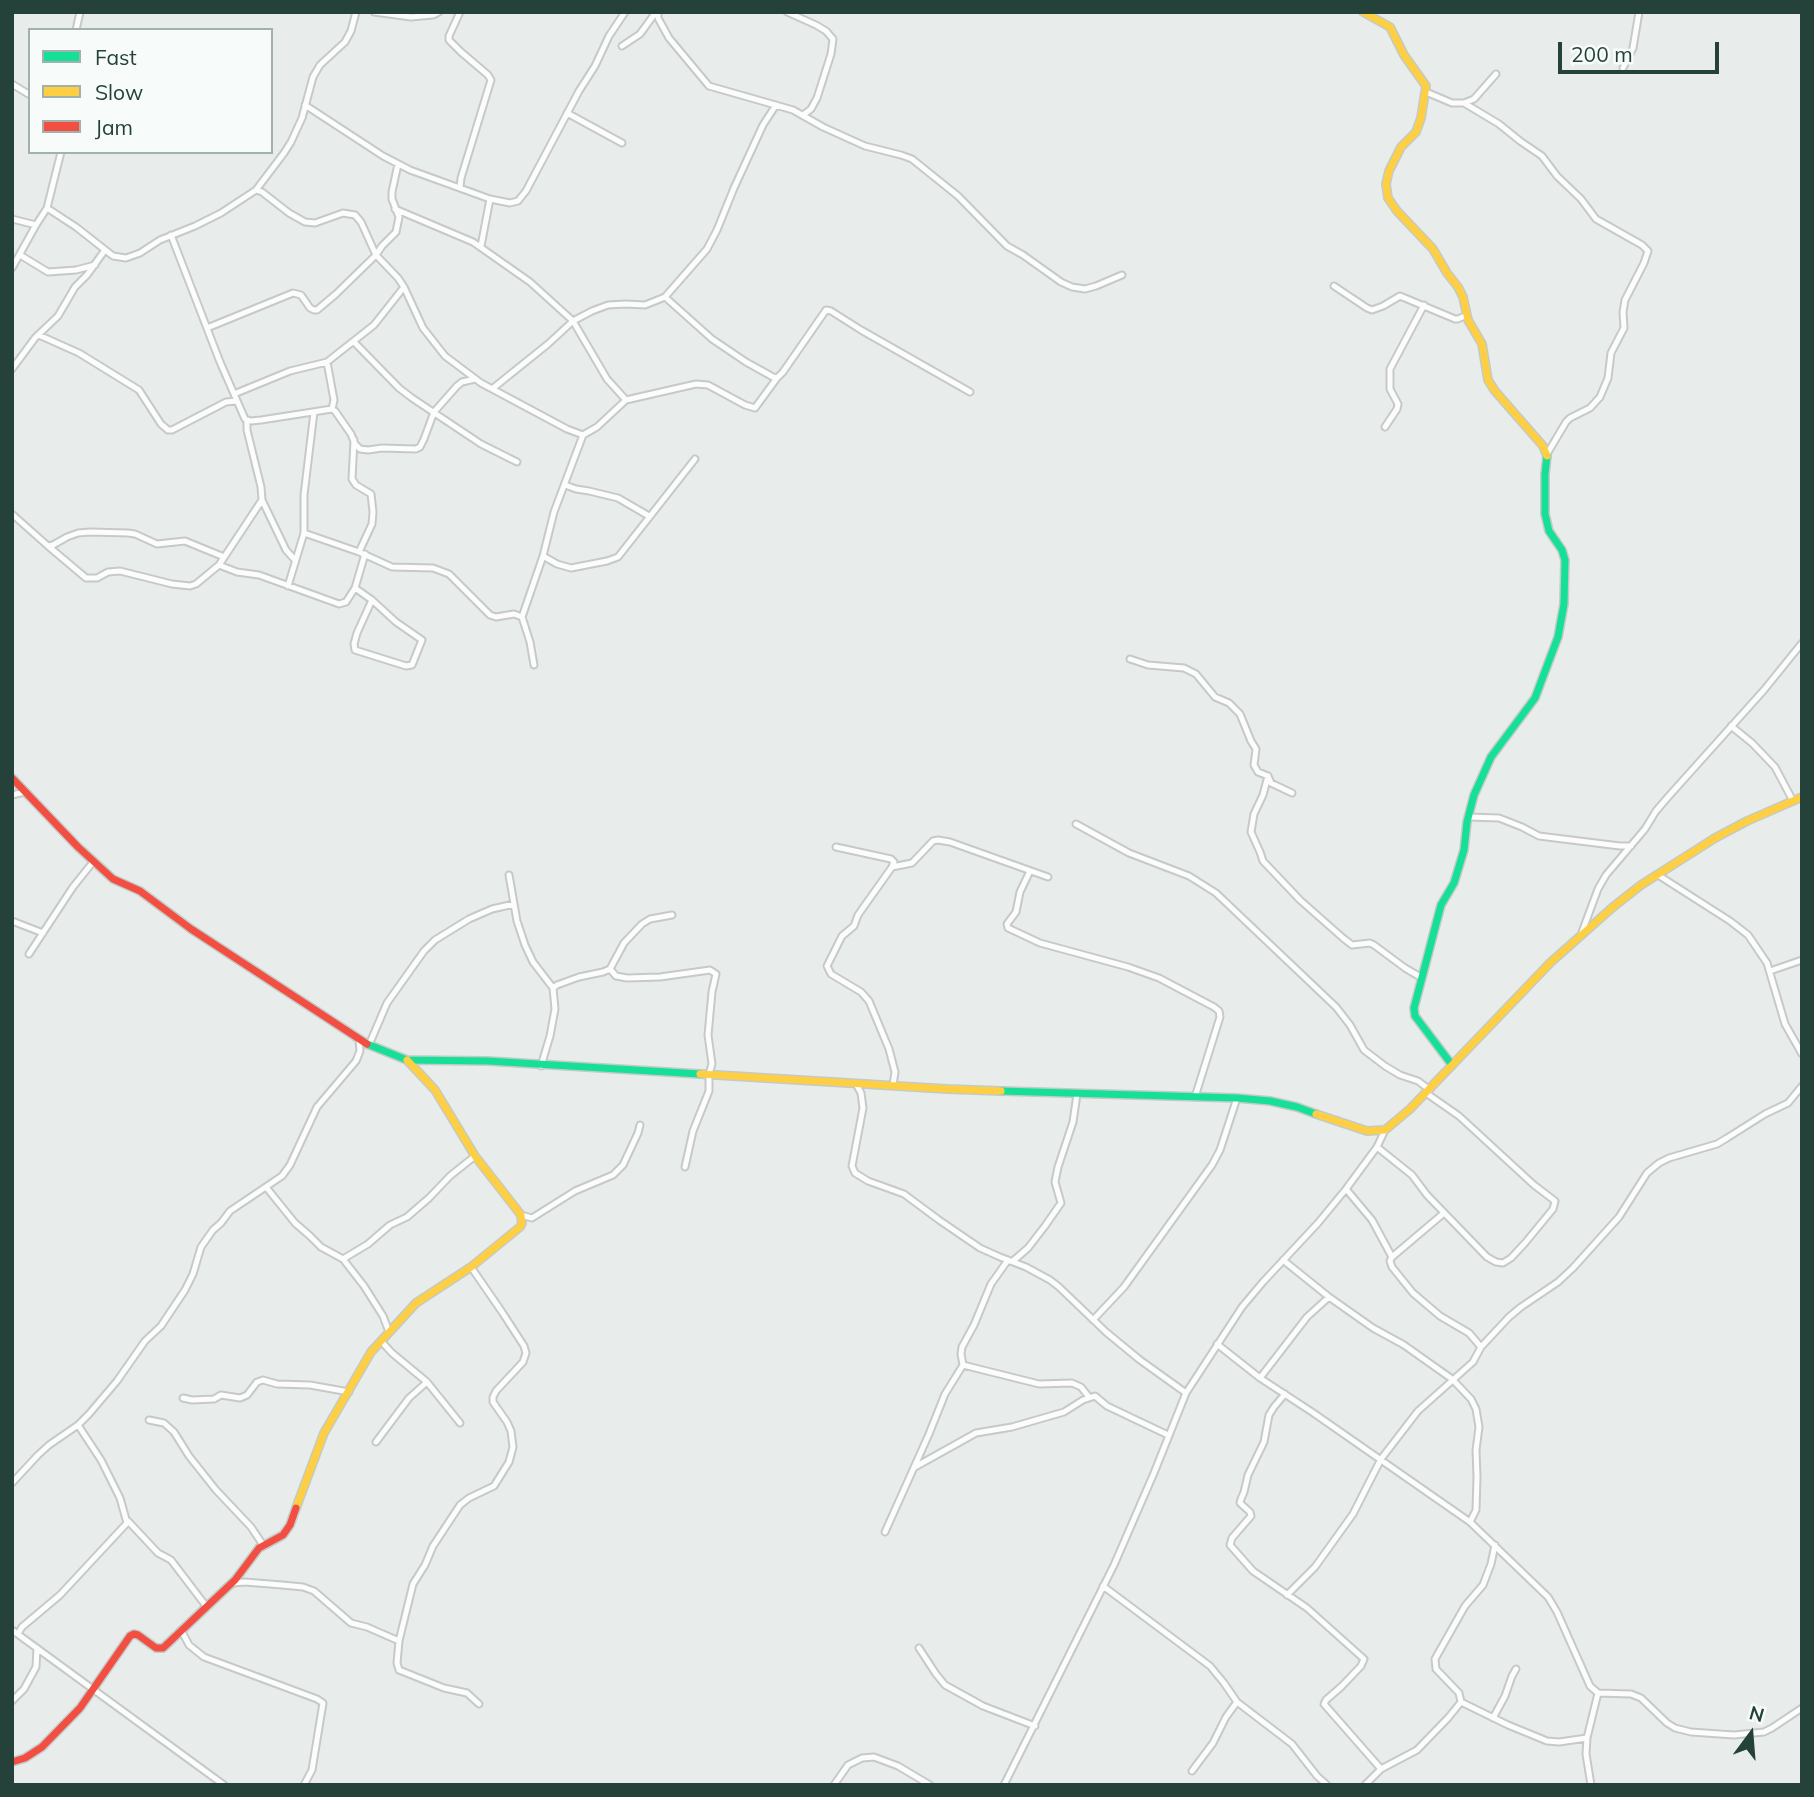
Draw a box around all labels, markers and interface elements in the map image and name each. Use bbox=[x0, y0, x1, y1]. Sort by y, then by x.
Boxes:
legend bbox=[28, 28, 273, 154]
scale bar bbox=[1562, 28, 1723, 72]
text: 200 m bbox=[1571, 41, 1633, 67]
text: Fast bbox=[95, 44, 137, 70]
text: Slow bbox=[95, 79, 143, 105]
text: Jam bbox=[95, 114, 133, 140]
north arrow bbox=[1716, 1699, 1786, 1769]
text: N bbox=[1747, 1700, 1767, 1727]

